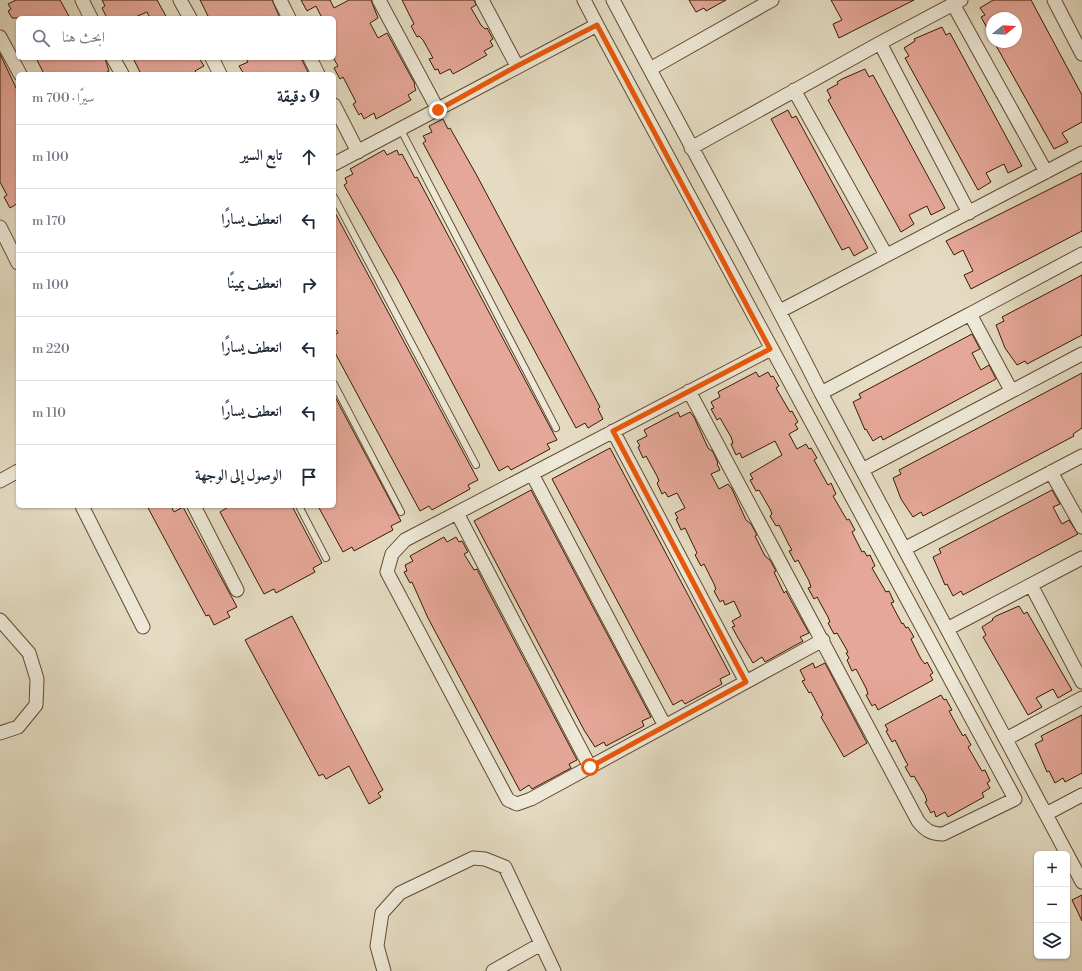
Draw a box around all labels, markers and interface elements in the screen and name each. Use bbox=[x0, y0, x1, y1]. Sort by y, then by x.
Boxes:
north arrow bbox=[986, 12, 1022, 48]
search box bbox=[16, 16, 336, 60]
icon: search bbox=[30, 27, 52, 49]
text: ابحث هنا bbox=[62, 28, 105, 47]
text: 9 دقيقة bbox=[277, 86, 320, 108]
text: سيرًا · 700 m bbox=[32, 90, 94, 106]
route end bbox=[429, 101, 447, 119]
text: تابع السير bbox=[240, 146, 282, 165]
icon: ahead bbox=[298, 146, 320, 168]
text: 100 m bbox=[32, 149, 69, 165]
text: انعطف يسارًا bbox=[221, 210, 282, 229]
icon: left bbox=[298, 210, 320, 232]
text: 170 m bbox=[32, 213, 66, 229]
text: انعطف يمينًا bbox=[227, 274, 282, 293]
icon: right bbox=[298, 274, 320, 296]
text: 100 m bbox=[32, 277, 69, 293]
text: انعطف يسارًا bbox=[221, 338, 282, 357]
icon: left bbox=[298, 338, 320, 360]
text: 220 m bbox=[32, 341, 70, 357]
text: انعطف يسارًا bbox=[221, 402, 282, 421]
icon: left bbox=[298, 402, 320, 424]
text: 110 m bbox=[32, 405, 66, 421]
text: الوصول إلى الوجهة bbox=[195, 466, 282, 485]
icon: arrive bbox=[298, 466, 320, 488]
route start bbox=[581, 758, 599, 776]
map controls bbox=[1034, 851, 1070, 959]
button: + bbox=[1034, 851, 1070, 887]
button: − bbox=[1034, 887, 1070, 923]
button: layers bbox=[1034, 923, 1070, 959]

